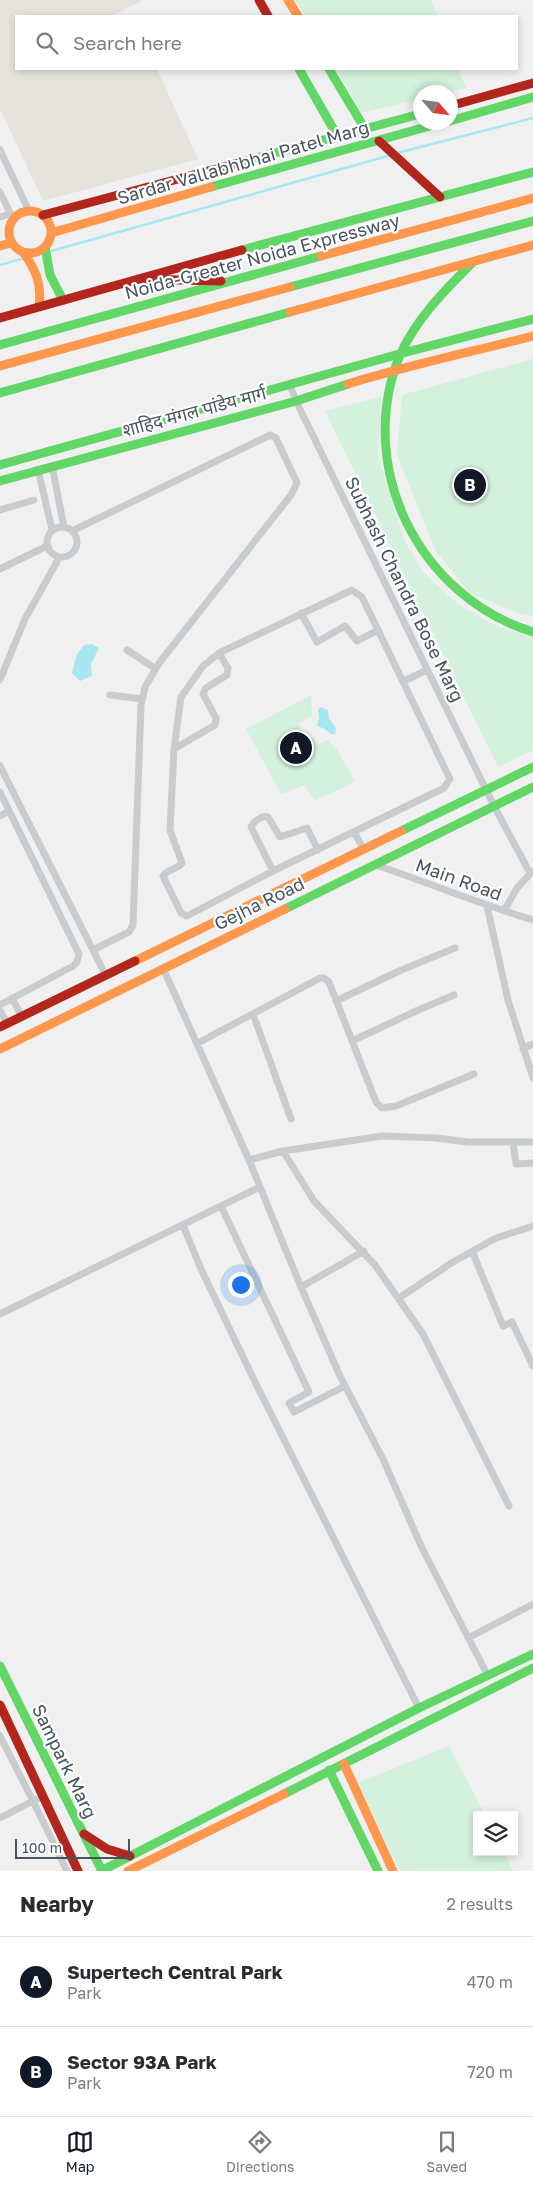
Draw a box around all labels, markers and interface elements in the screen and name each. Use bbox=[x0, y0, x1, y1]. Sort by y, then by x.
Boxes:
search box bbox=[15, 15, 518, 70]
icon: search bbox=[33, 29, 61, 57]
text: Search here bbox=[73, 31, 182, 54]
north arrow bbox=[413, 85, 458, 130]
street label: Sardar Vallabhbhai Patel Marg bbox=[115, 115, 371, 209]
street label: Noida-Greater Noida Expressway bbox=[122, 209, 402, 303]
street label: शाहिद मंगल पांडेय मार्ग bbox=[120, 381, 269, 441]
pin: B bbox=[454, 466, 486, 504]
street label: Subhash Chandra Bose Marg bbox=[341, 473, 469, 705]
pin: A bbox=[280, 729, 312, 767]
street label: Main Road bbox=[413, 853, 505, 905]
street label: Gejha Road bbox=[210, 872, 308, 934]
your location bbox=[228, 1272, 254, 1298]
street label: Sampark Marg bbox=[28, 1700, 102, 1822]
map controls bbox=[473, 1811, 518, 1856]
button: layers bbox=[473, 1811, 518, 1856]
scale bar bbox=[15, 1836, 130, 1859]
text: 100 m bbox=[22, 1839, 62, 1856]
text: Nearby bbox=[20, 1891, 94, 1917]
text: 2 results bbox=[447, 1894, 513, 1914]
text: Supertech Central Park bbox=[67, 1960, 283, 1983]
text: A bbox=[30, 1972, 42, 1992]
text: 470 m bbox=[467, 1972, 513, 1992]
text: Park bbox=[67, 1983, 102, 2003]
text: Sector 93A Park bbox=[67, 2050, 217, 2073]
text: B bbox=[30, 2062, 42, 2082]
text: 720 m bbox=[467, 2062, 513, 2082]
text: Park bbox=[67, 2073, 102, 2093]
tab: Map bbox=[66, 2128, 94, 2175]
tab: Directions bbox=[226, 2128, 295, 2175]
tab: Saved bbox=[426, 2128, 467, 2175]

